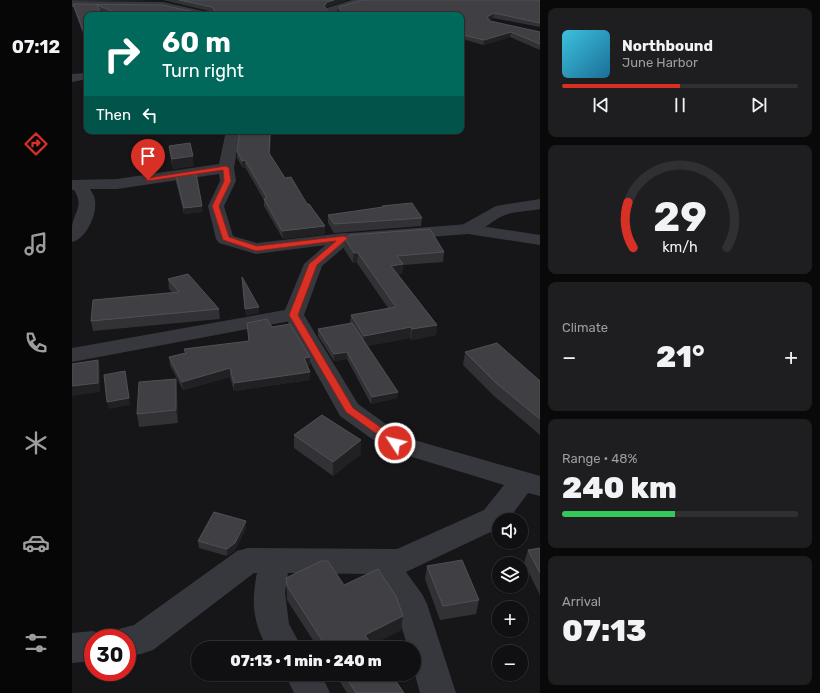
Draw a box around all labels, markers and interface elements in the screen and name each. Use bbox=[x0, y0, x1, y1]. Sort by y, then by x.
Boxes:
text: 60 m bbox=[162, 26, 231, 59]
icon: right bbox=[96, 28, 148, 80]
text: 07:12 bbox=[12, 36, 60, 58]
text: Northbound bbox=[622, 37, 713, 55]
text: June Harbor bbox=[622, 55, 698, 70]
text: Turn right bbox=[162, 60, 244, 82]
icon: previous bbox=[590, 94, 612, 116]
icon: pause bbox=[669, 94, 691, 116]
icon: next bbox=[748, 94, 770, 116]
icon: left bbox=[139, 104, 161, 126]
text: Then bbox=[96, 106, 131, 124]
icon: directions bbox=[22, 130, 50, 158]
pin bbox=[131, 139, 165, 180]
icon: arrive bbox=[137, 145, 159, 167]
text: 29 bbox=[653, 191, 707, 240]
icon: music bbox=[22, 230, 50, 258]
text: km/h bbox=[662, 238, 698, 255]
text: Climate bbox=[562, 320, 608, 335]
icon: phone bbox=[22, 329, 50, 357]
text: 21° bbox=[656, 339, 705, 375]
text: − bbox=[562, 344, 576, 371]
text: + bbox=[784, 344, 798, 371]
position arrow bbox=[374, 422, 416, 464]
icon: climate bbox=[22, 429, 50, 457]
text: Range · 48% bbox=[562, 451, 638, 466]
text: 240 km bbox=[562, 470, 677, 506]
map controls bbox=[492, 513, 528, 681]
button: sound bbox=[492, 513, 528, 549]
icon: car bbox=[22, 529, 50, 557]
button: layers bbox=[492, 557, 528, 593]
text: Arrival bbox=[562, 594, 601, 609]
button: + bbox=[492, 601, 528, 637]
text: 07:13 bbox=[562, 613, 646, 649]
icon: filters bbox=[22, 629, 50, 657]
speed limit sign: 30 bbox=[84, 629, 136, 681]
button: − bbox=[492, 645, 528, 681]
text: 07:13 · 1 min · 240 m bbox=[230, 652, 382, 670]

